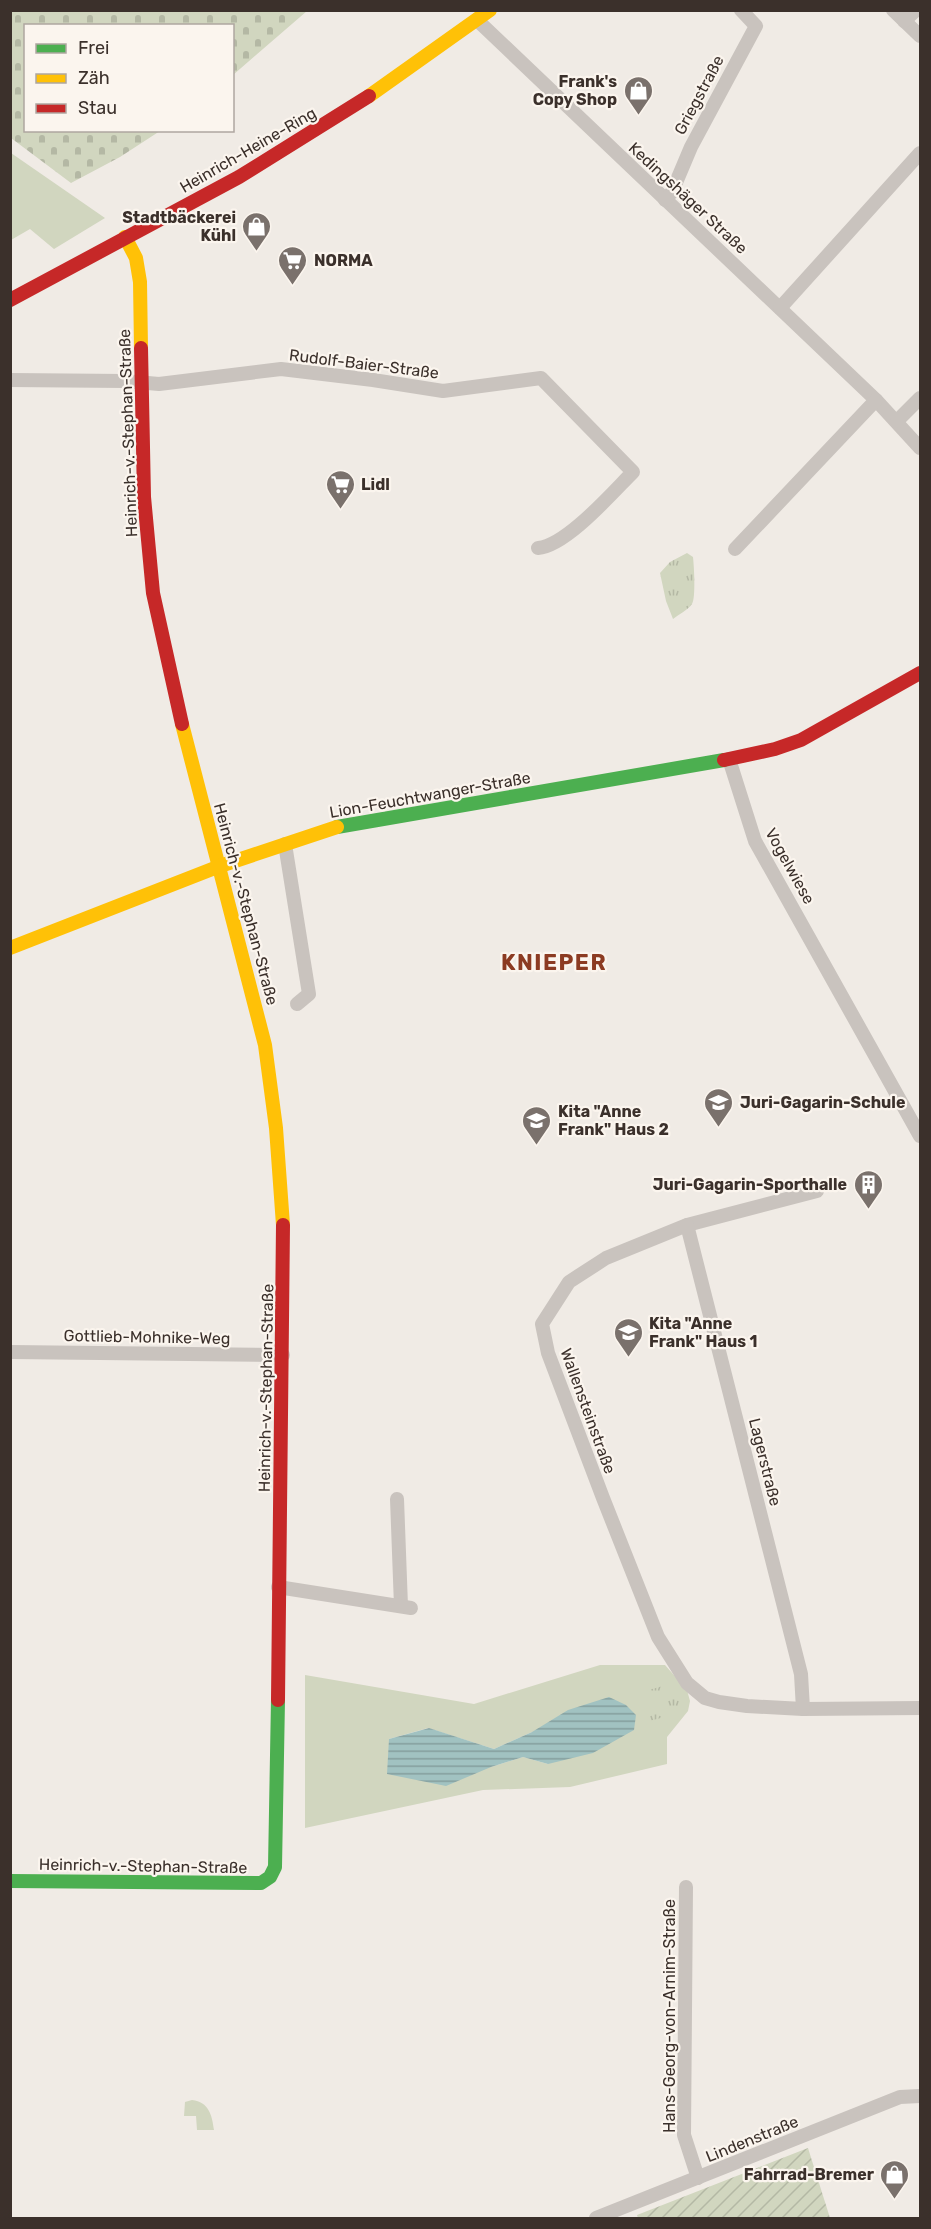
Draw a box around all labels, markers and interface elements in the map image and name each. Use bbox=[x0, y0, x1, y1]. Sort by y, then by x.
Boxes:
legend bbox=[24, 24, 234, 132]
text: Frei bbox=[78, 37, 109, 59]
street label: Griegstraße bbox=[670, 52, 728, 138]
text: Zäh bbox=[78, 67, 110, 89]
place label: Frank's Copy Shop bbox=[533, 72, 617, 109]
shop icon: Frank's Copy Shop bbox=[622, 74, 654, 116]
text: Stau bbox=[78, 97, 117, 119]
street label: Heinrich-Heine-Ring bbox=[176, 103, 320, 197]
street label: Kedingshäger Straße bbox=[625, 138, 751, 258]
place label: Stadtbäckerei Kühl bbox=[122, 208, 236, 245]
shop icon: Stadtbäckerei Kühl bbox=[241, 210, 273, 252]
supermarket icon: NORMA bbox=[277, 244, 309, 286]
place label: NORMA bbox=[314, 251, 373, 270]
street label: Heinrich-v.-Stephan-Straße bbox=[115, 329, 141, 537]
street label: Rudolf-Baier-Straße bbox=[288, 345, 440, 383]
supermarket icon: Lidl bbox=[324, 468, 356, 510]
place label: Lidl bbox=[361, 475, 390, 494]
street label: Lion-Feuchtwanger-Straße bbox=[328, 768, 532, 822]
street label: Heinrich-v.-Stephan-Straße bbox=[210, 801, 282, 1007]
street label: Vogelwiese bbox=[761, 825, 819, 907]
district label: KNIEPER bbox=[501, 949, 607, 976]
school or university icon: Juri-Gagarin-Schule bbox=[703, 1086, 735, 1128]
place label: Juri-Gagarin-Schule bbox=[740, 1093, 905, 1112]
place label: Kita "Anne Frank" Haus 2 bbox=[558, 1102, 669, 1139]
school or university icon: Kita "Anne Frank" Haus 2 bbox=[521, 1104, 553, 1146]
building icon: Juri-Gagarin-Sporthalle bbox=[852, 1168, 884, 1210]
place label: Juri-Gagarin-Sporthalle bbox=[653, 1175, 847, 1194]
street label: Heinrich-v.-Stephan-Straße bbox=[255, 1284, 277, 1492]
place label: Kita "Anne Frank" Haus 1 bbox=[649, 1314, 757, 1351]
school or university icon: Kita "Anne Frank" Haus 1 bbox=[612, 1316, 644, 1358]
street label: Gottlieb-Mohnike-Weg bbox=[63, 1326, 231, 1348]
street label: Wallensteinstraße bbox=[556, 1346, 620, 1476]
street label: Lagerstraße bbox=[745, 1416, 785, 1508]
street label: Heinrich-v.-Stephan-Straße bbox=[39, 1855, 247, 1877]
street label: Hans-Georg-von-Arnim-Straße bbox=[660, 1899, 679, 2133]
street label: Lindenstraße bbox=[703, 2112, 801, 2166]
shop icon: Fahrrad-Bremer bbox=[879, 2158, 911, 2200]
place label: Fahrrad-Bremer bbox=[744, 2165, 875, 2184]

